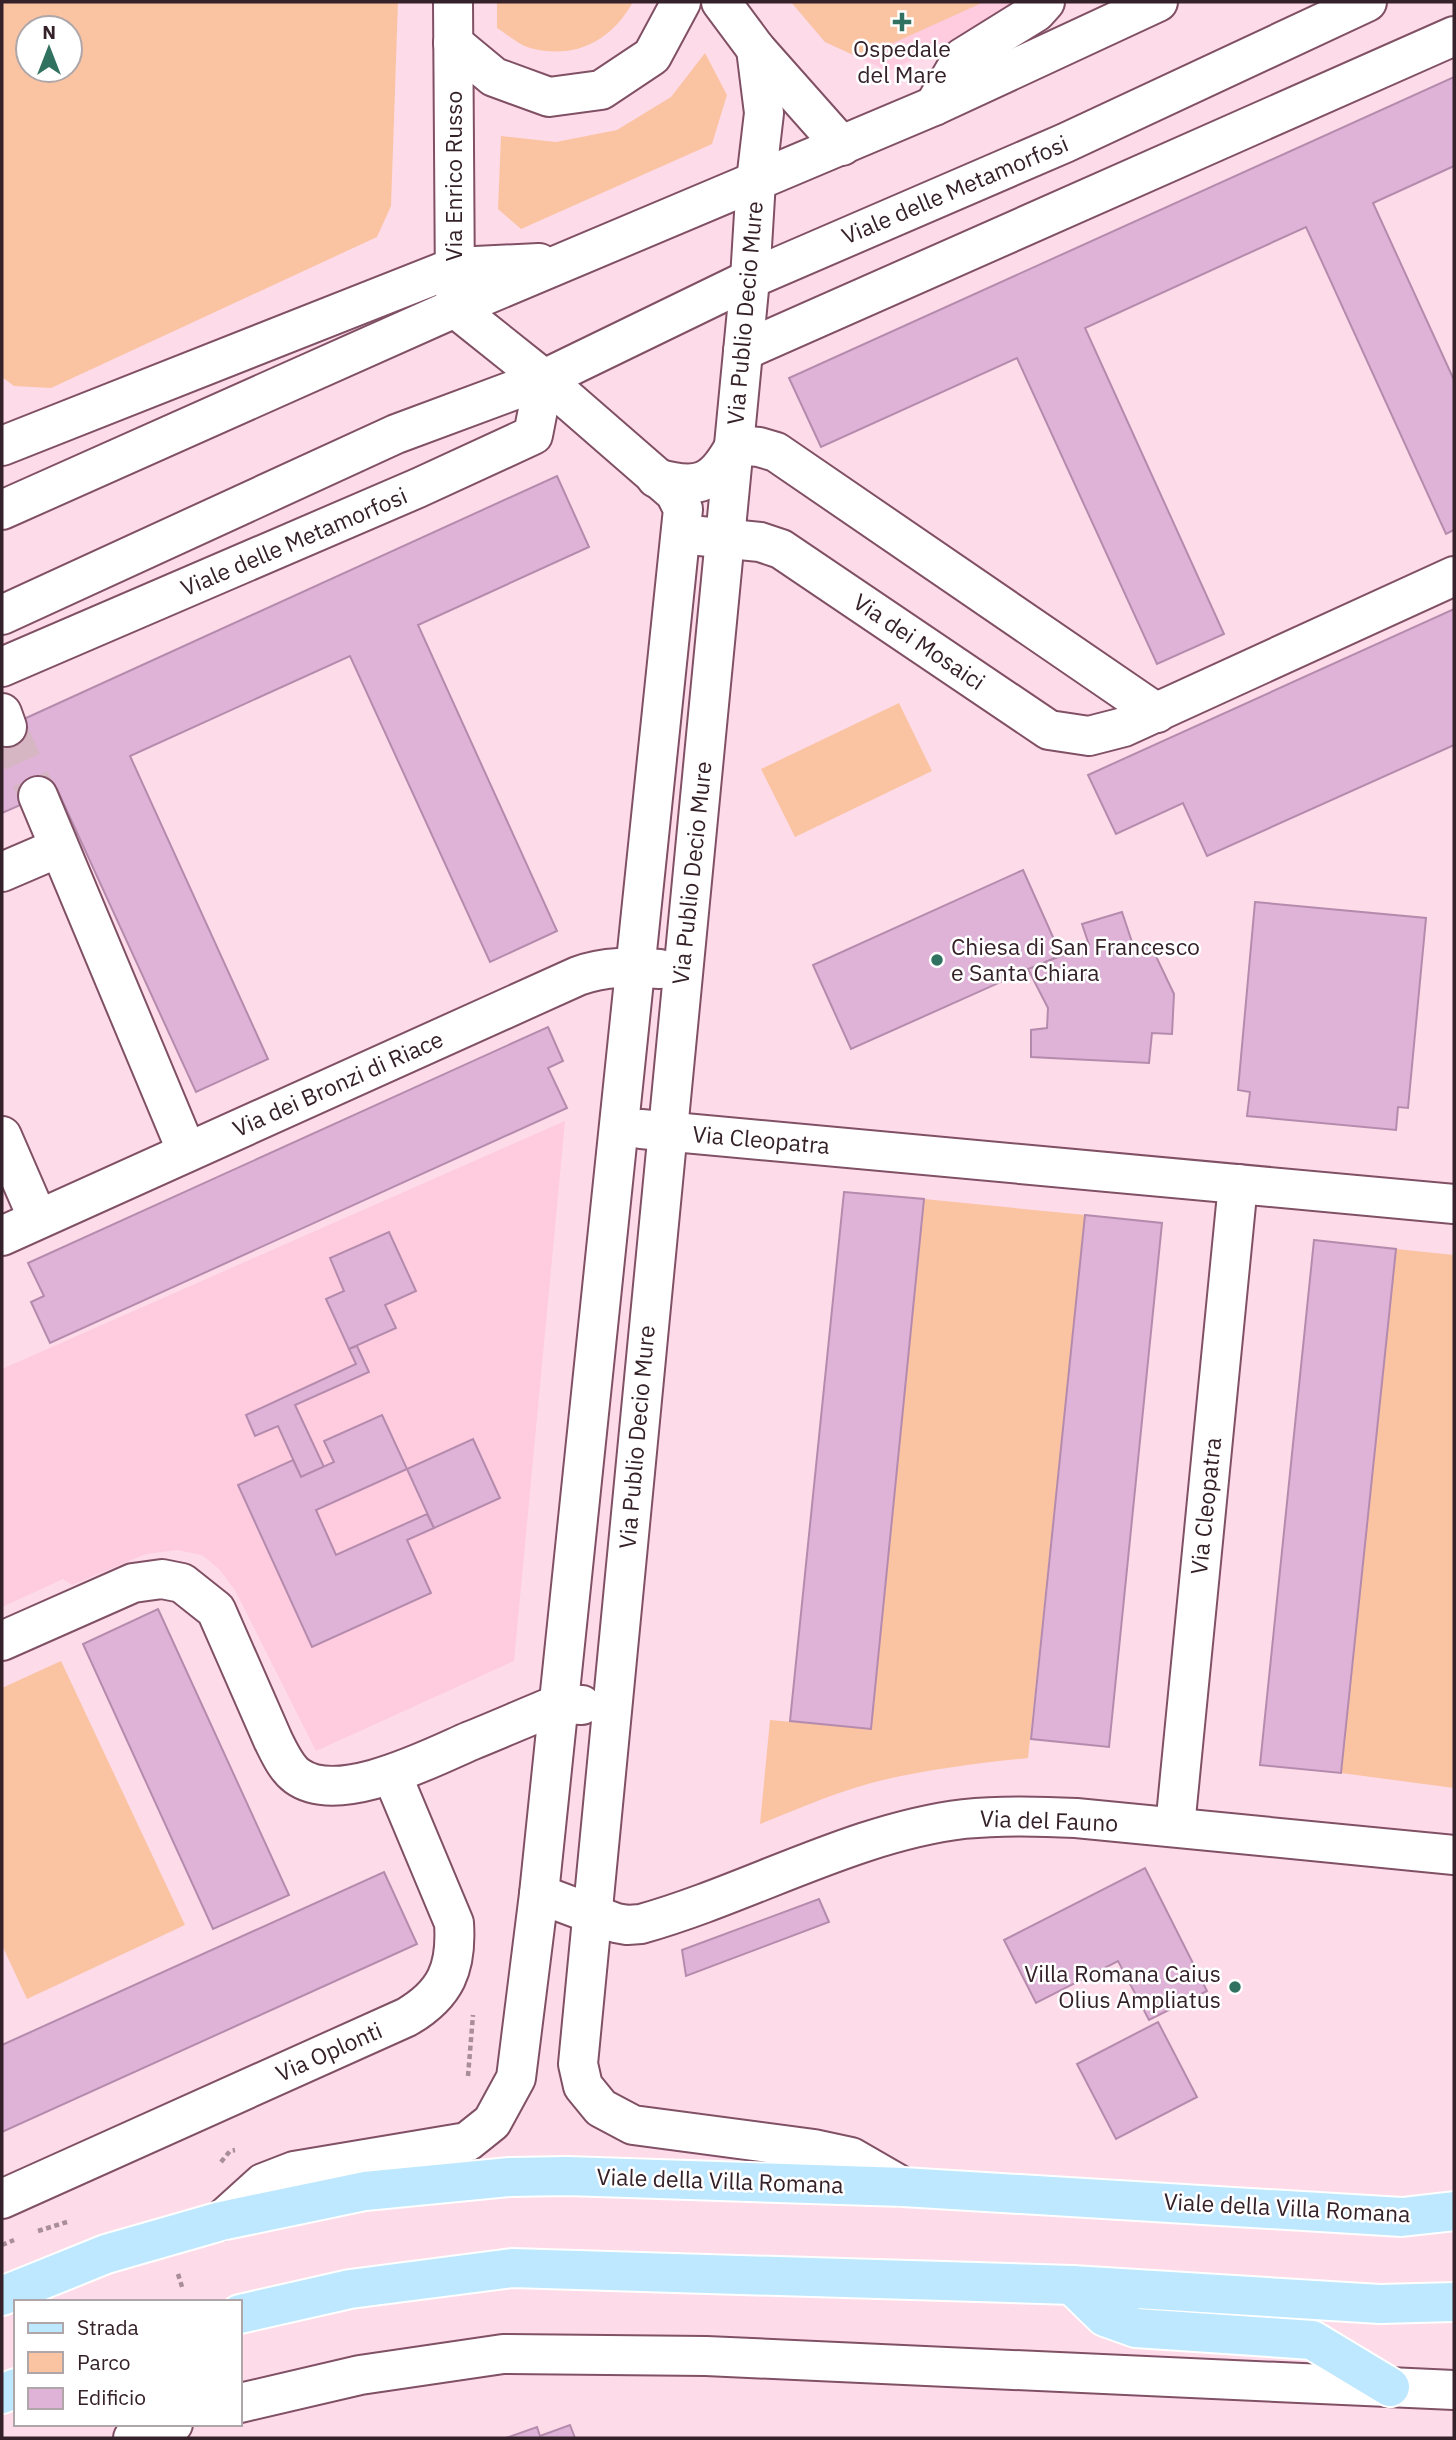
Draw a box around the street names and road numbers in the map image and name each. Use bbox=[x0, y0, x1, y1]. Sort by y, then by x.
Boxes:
street label: Via Enrico Russo bbox=[438, 91, 468, 261]
street label: Viale delle Metamorfosi bbox=[837, 128, 1072, 250]
street label: Via Publio Decio Mure bbox=[719, 200, 769, 426]
street label: Viale delle Metamorfosi bbox=[176, 480, 411, 602]
street label: Via dei Mosaici bbox=[848, 586, 991, 696]
street label: Via Publio Decio Mure bbox=[664, 760, 718, 986]
street label: Via dei Bronzi di Riace bbox=[228, 1023, 447, 1143]
street label: Via Cleopatra bbox=[691, 1118, 831, 1160]
street label: Via Publio Decio Mure bbox=[611, 1324, 661, 1550]
street label: Via Cleopatra bbox=[1183, 1436, 1227, 1576]
street label: Via del Fauno bbox=[979, 1803, 1119, 1837]
street label: Via Oplonti bbox=[271, 2014, 386, 2088]
street label: Viale della Villa Romana bbox=[596, 2161, 844, 2199]
street label: Viale della Villa Romana bbox=[1163, 2186, 1411, 2228]

